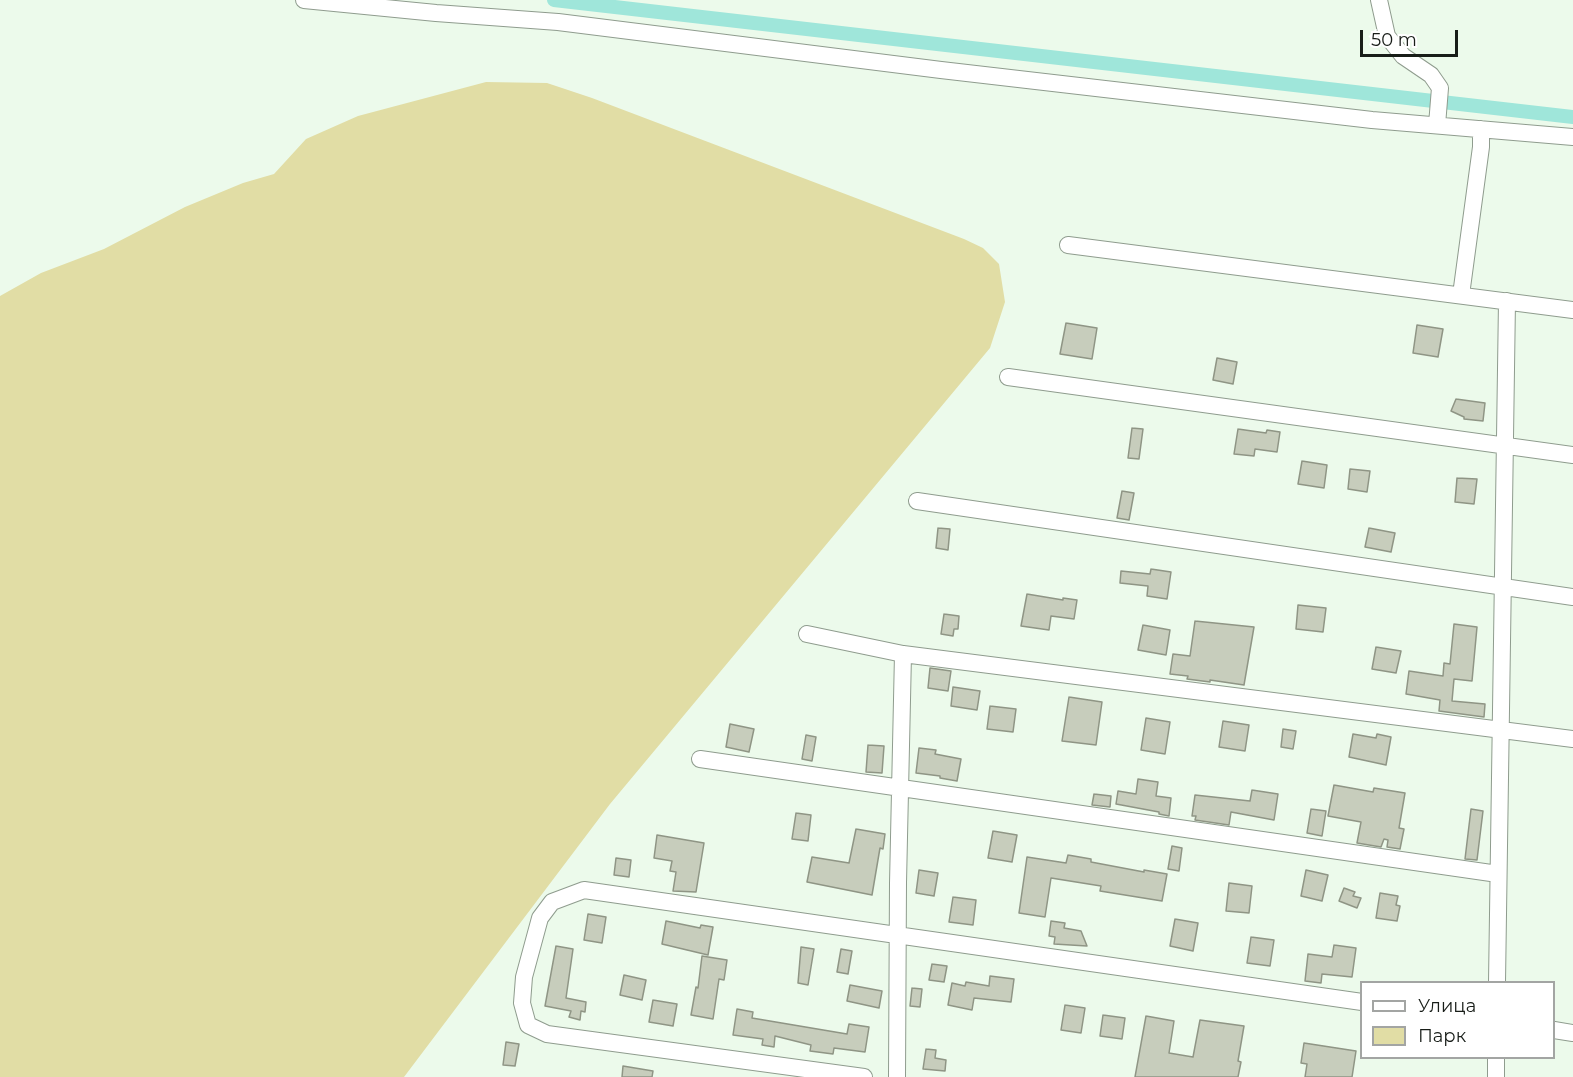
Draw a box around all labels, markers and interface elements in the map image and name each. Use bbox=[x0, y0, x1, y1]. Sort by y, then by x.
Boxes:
scale bar bbox=[1363, 18, 1460, 56]
text: 50 m bbox=[1371, 29, 1417, 51]
legend bbox=[1360, 981, 1555, 1059]
text: Улица bbox=[1418, 995, 1476, 1017]
text: Парк bbox=[1418, 1025, 1466, 1047]

